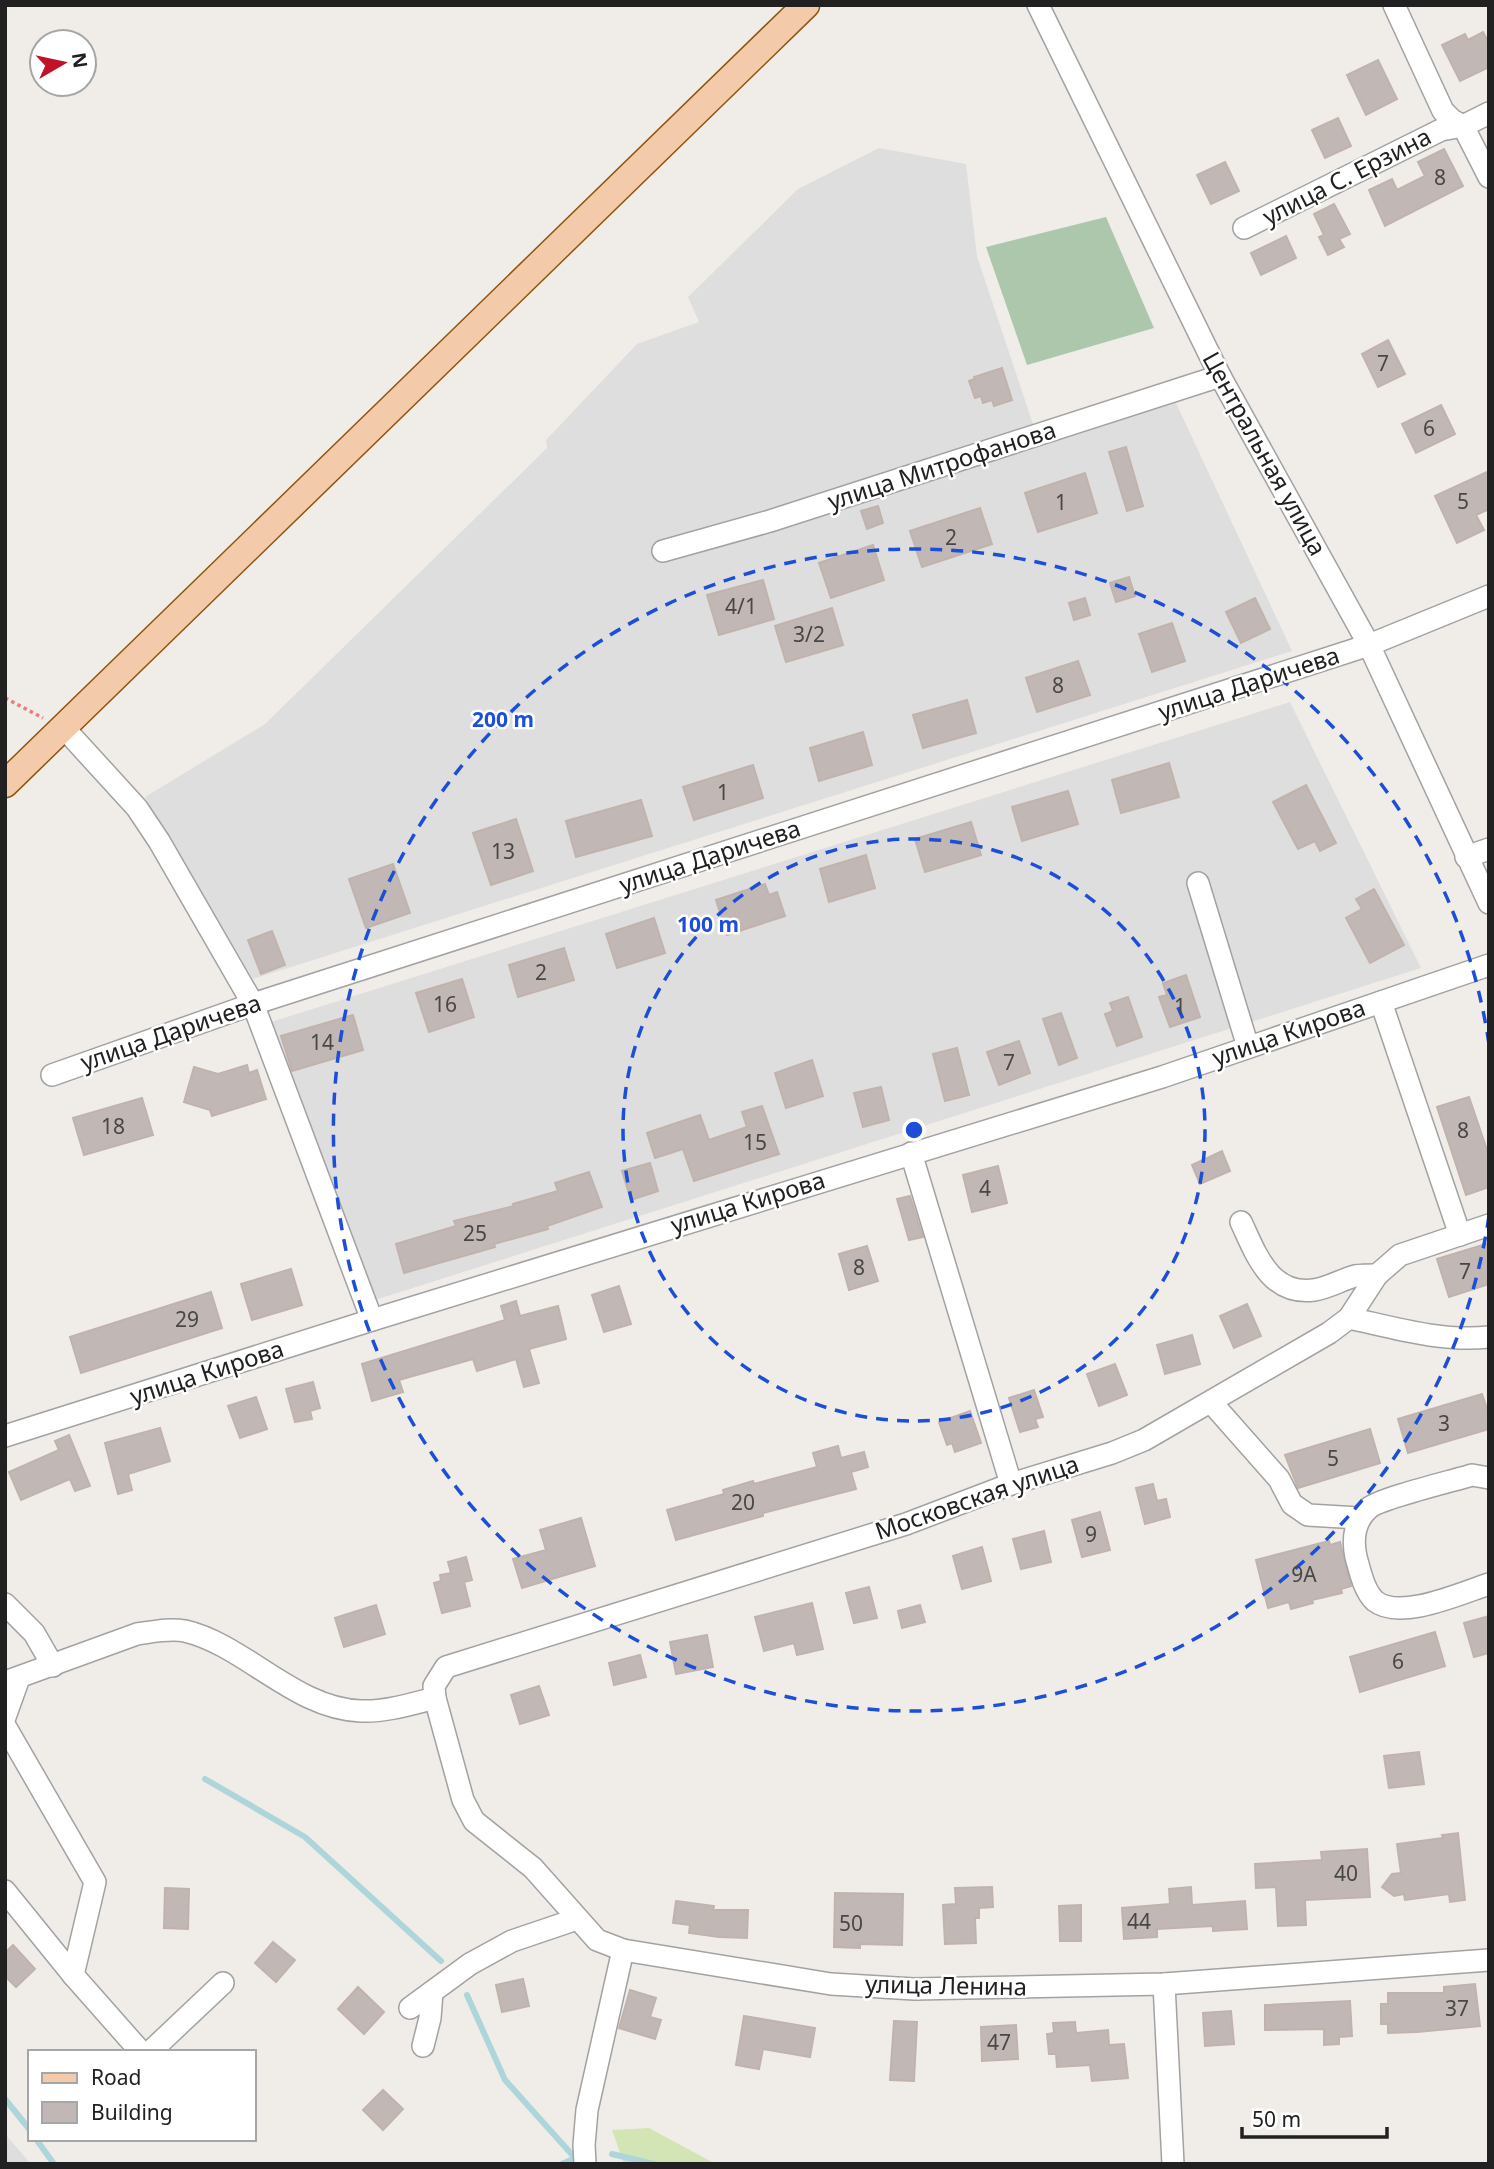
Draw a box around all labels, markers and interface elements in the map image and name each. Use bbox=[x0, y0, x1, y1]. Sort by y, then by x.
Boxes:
north arrow bbox=[28, 28, 98, 98]
text: N bbox=[66, 51, 94, 70]
street label: улица С. Ерзина bbox=[1256, 119, 1436, 232]
house number: 8 bbox=[1434, 163, 1446, 191]
street label: Центральная улица bbox=[1196, 345, 1335, 561]
house number: 7 bbox=[1377, 349, 1389, 377]
street label: улица Митрофанова bbox=[823, 412, 1060, 517]
house number: 6 bbox=[1423, 414, 1435, 442]
house number: 5 bbox=[1457, 487, 1469, 515]
house number: 1 bbox=[1055, 488, 1067, 516]
house number: 2 bbox=[945, 523, 957, 551]
house number: 4/1 bbox=[725, 592, 757, 620]
house number: 3/2 bbox=[793, 620, 825, 648]
street label: улица Даричева bbox=[1154, 638, 1343, 727]
house number: 8 bbox=[1052, 671, 1064, 699]
text: 200 m bbox=[472, 705, 534, 733]
house number: 1 bbox=[717, 778, 729, 806]
street label: улица Даричева bbox=[615, 811, 804, 900]
house number: 13 bbox=[491, 837, 515, 865]
text: 100 m bbox=[677, 910, 739, 938]
house number: 2 bbox=[535, 958, 547, 986]
street label: улица Даричева bbox=[76, 985, 265, 1078]
house number: 16 bbox=[433, 990, 457, 1018]
street label: улица Кирова bbox=[1208, 990, 1369, 1073]
house number: 1 bbox=[1174, 992, 1186, 1020]
house number: 14 bbox=[310, 1028, 334, 1056]
house number: 7 bbox=[1003, 1048, 1015, 1076]
house number: 18 bbox=[101, 1112, 125, 1140]
house number: 8 bbox=[1457, 1116, 1469, 1144]
centre of rings bbox=[902, 1118, 926, 1142]
house number: 15 bbox=[743, 1128, 767, 1156]
street label: улица Кирова bbox=[666, 1162, 829, 1241]
house number: 4 bbox=[979, 1174, 991, 1202]
house number: 25 bbox=[463, 1219, 487, 1247]
house number: 8 bbox=[853, 1253, 865, 1281]
house number: 7 bbox=[1459, 1257, 1471, 1285]
house number: 29 bbox=[175, 1305, 199, 1333]
street label: улица Кирова bbox=[125, 1331, 288, 1412]
house number: 3 bbox=[1438, 1409, 1450, 1437]
house number: 5 bbox=[1327, 1444, 1339, 1472]
street label: Московская улица bbox=[870, 1446, 1083, 1547]
house number: 20 bbox=[731, 1488, 755, 1516]
house number: 9 bbox=[1085, 1520, 1097, 1548]
house number: 9А bbox=[1291, 1560, 1317, 1588]
house number: 6 bbox=[1392, 1647, 1404, 1675]
house number: 40 bbox=[1334, 1859, 1358, 1887]
house number: 44 bbox=[1127, 1907, 1151, 1935]
house number: 50 bbox=[839, 1909, 863, 1937]
street label: улица Ленина bbox=[865, 1967, 1027, 2002]
house number: 37 bbox=[1445, 1994, 1469, 2022]
house number: 47 bbox=[987, 2028, 1011, 2056]
legend bbox=[28, 2050, 256, 2141]
text: Road bbox=[91, 2063, 141, 2091]
scale bar bbox=[1242, 2096, 1387, 2140]
text: Building bbox=[91, 2098, 173, 2126]
text: 50 m bbox=[1252, 2105, 1301, 2133]

